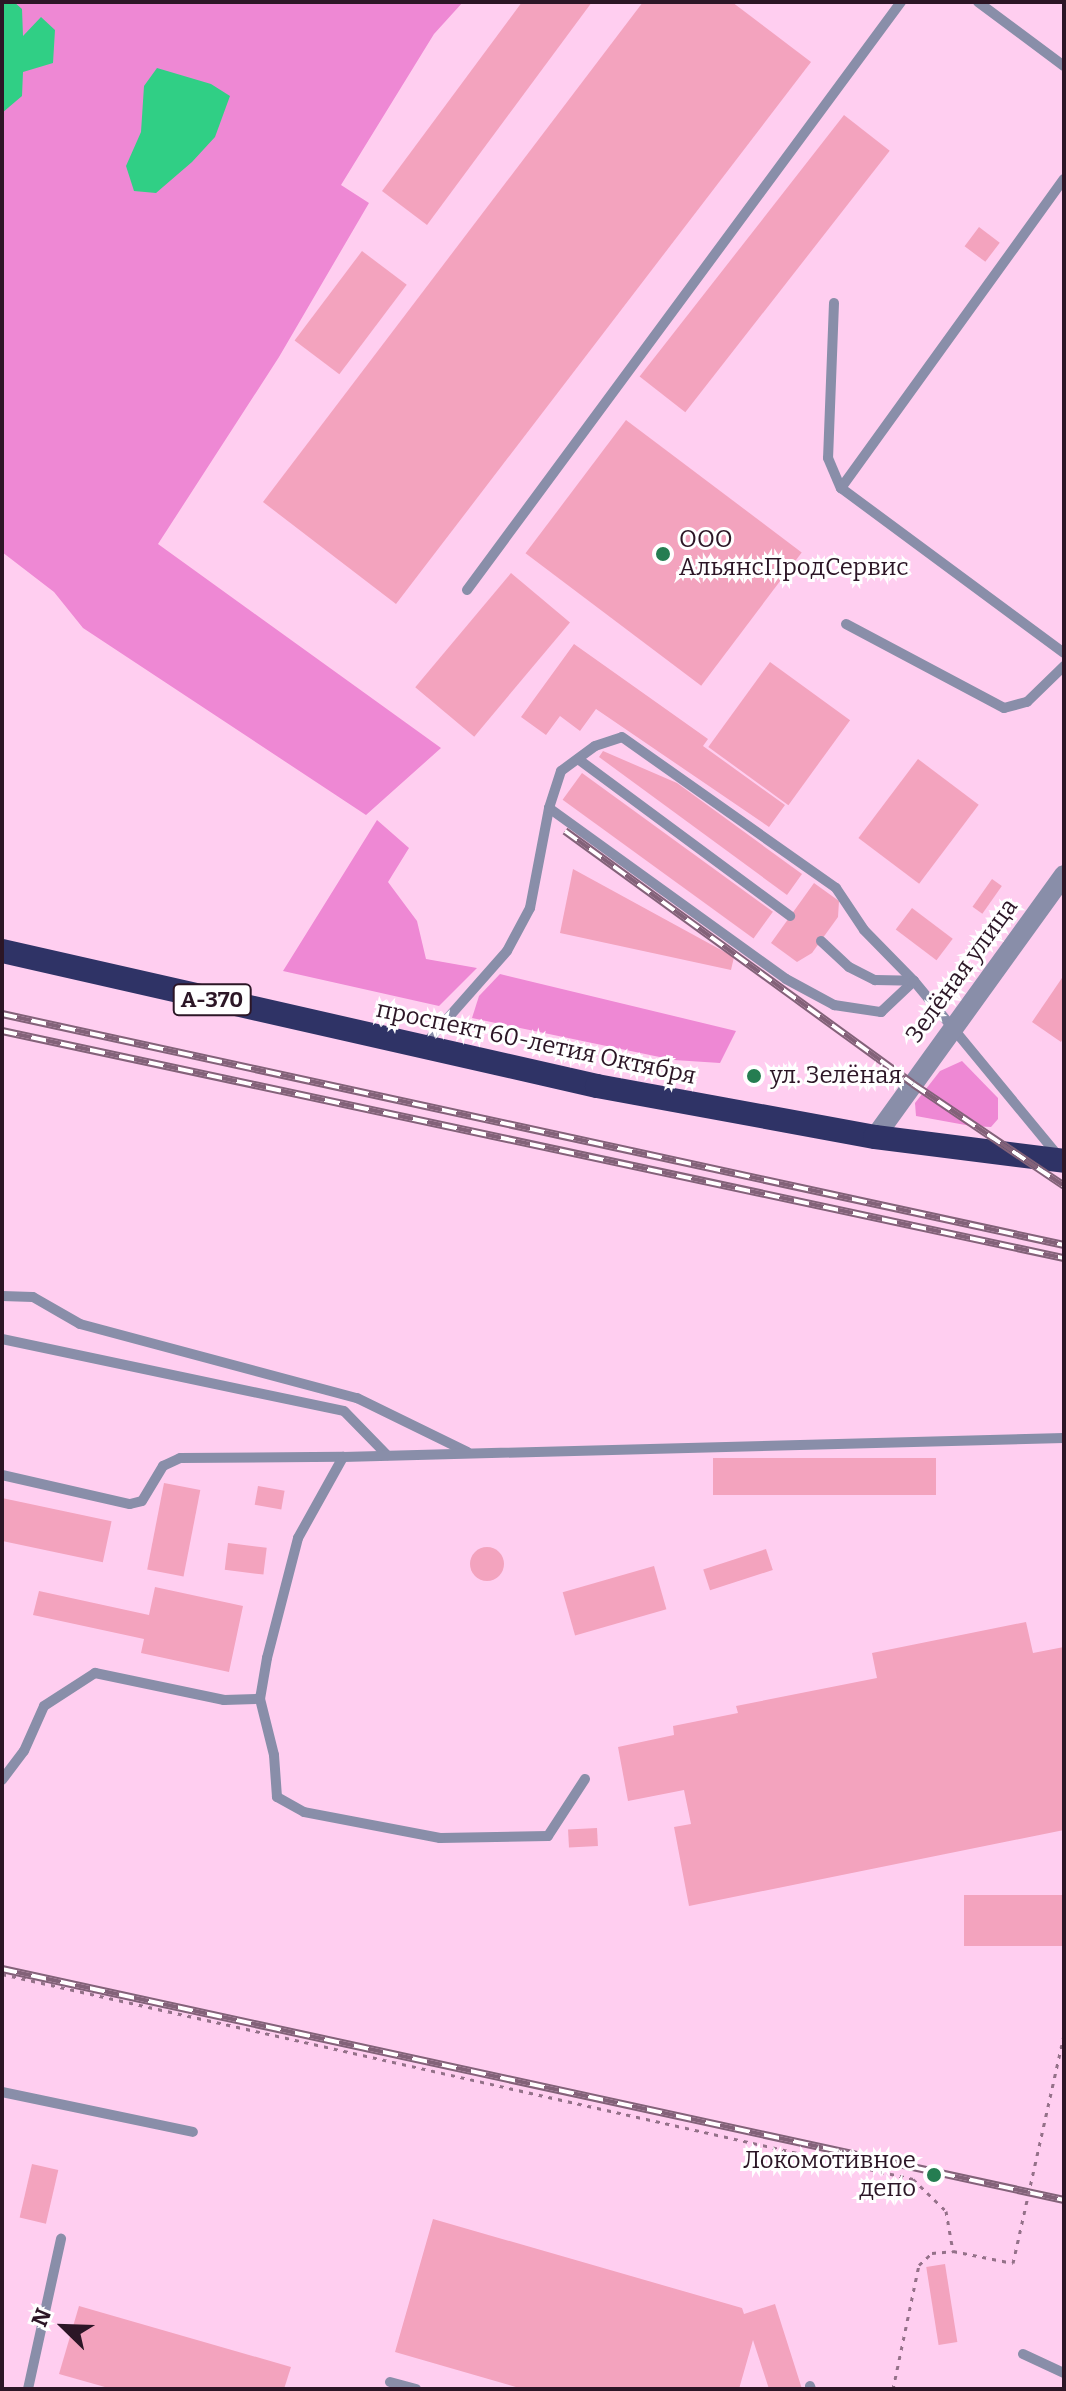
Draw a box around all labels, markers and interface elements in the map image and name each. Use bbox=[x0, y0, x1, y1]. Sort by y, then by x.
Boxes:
place label: ООО АльянсПродСервис bbox=[679, 526, 909, 582]
marker: ООО АльянсПродСервис bbox=[654, 545, 672, 563]
street label: Зелёная улица bbox=[900, 893, 1024, 1049]
road number: А-370 bbox=[172, 982, 252, 1018]
street label: проспект 60-летия Октября bbox=[374, 995, 698, 1091]
place label: ул. Зелёная bbox=[770, 1062, 902, 1090]
marker: ул. Зелёная bbox=[745, 1067, 763, 1085]
place label: Локомотивное депо bbox=[743, 2147, 916, 2203]
marker: Локомотивное депо bbox=[923, 2164, 945, 2186]
north arrow bbox=[24, 2287, 104, 2367]
text: N bbox=[26, 2304, 57, 2331]

